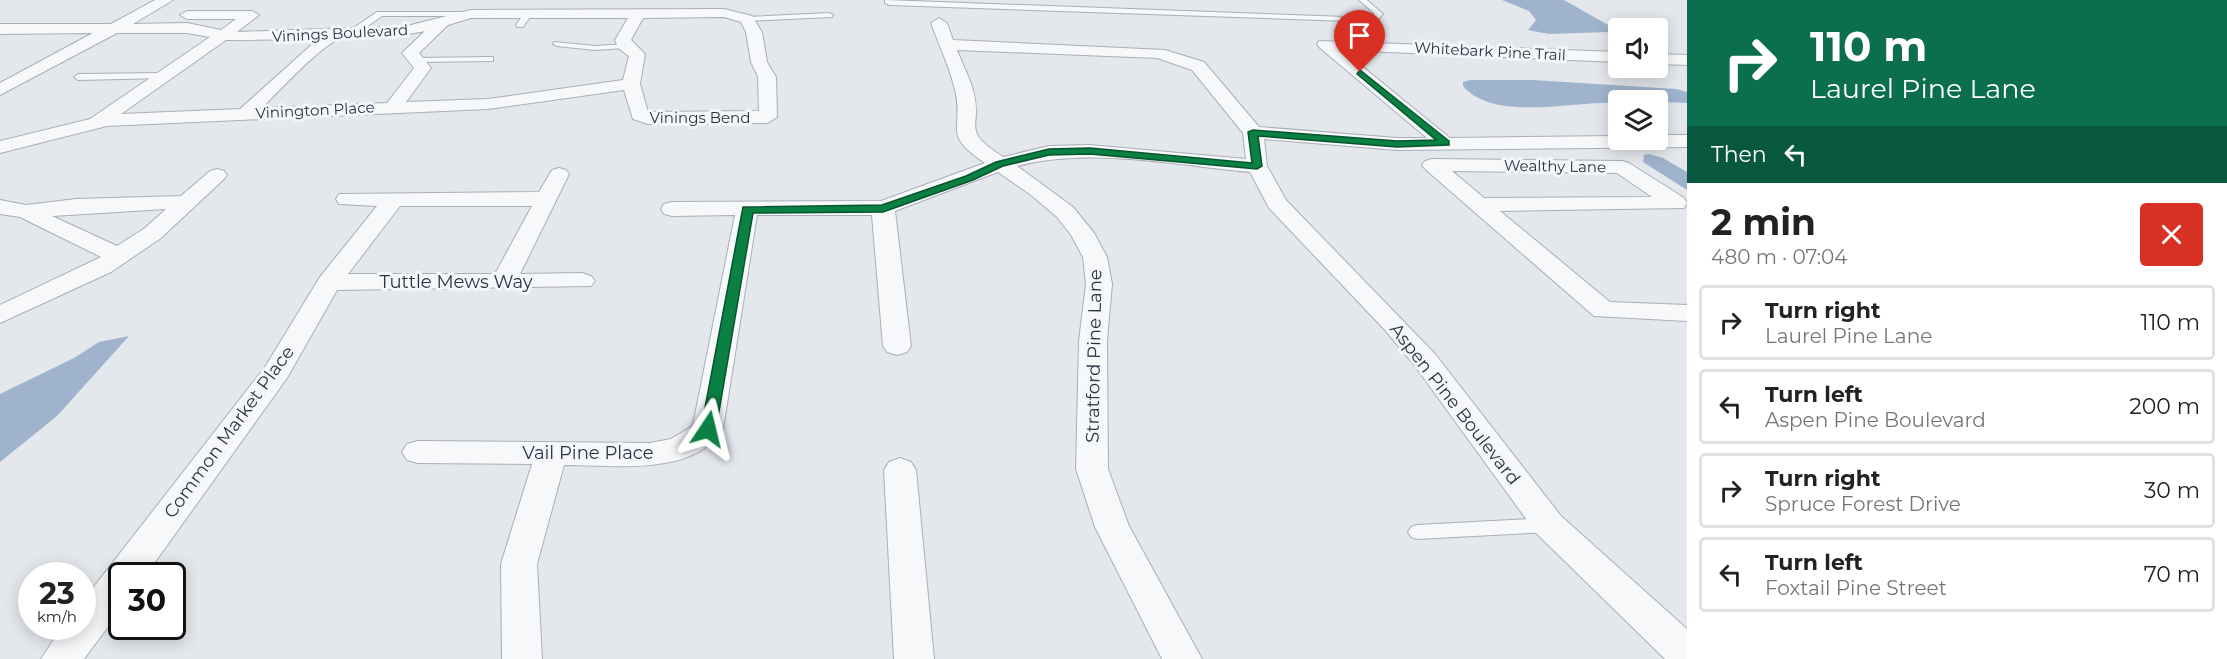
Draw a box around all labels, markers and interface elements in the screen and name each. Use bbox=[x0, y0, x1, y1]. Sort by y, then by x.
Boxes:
pin bbox=[1334, 10, 1385, 72]
map controls bbox=[1608, 18, 1668, 150]
button: sound bbox=[1608, 18, 1668, 78]
icon: arrive bbox=[1343, 19, 1376, 52]
street label: Vinings Boulevard bbox=[271, 20, 409, 46]
text: 110 m bbox=[1810, 20, 1927, 72]
icon: right bbox=[1711, 24, 1789, 102]
street label: Whitebark Pine Trail bbox=[1414, 38, 1566, 64]
text: Laurel Pine Lane bbox=[1810, 72, 2036, 105]
button: layers bbox=[1608, 90, 1668, 150]
street label: Vinington Place bbox=[255, 97, 375, 123]
street label: Vinings Bend bbox=[650, 108, 750, 127]
icon: left bbox=[1779, 138, 1812, 171]
text: Then bbox=[1711, 141, 1767, 168]
street label: Wealthy Lane bbox=[1504, 156, 1606, 176]
text: 2 min bbox=[1711, 200, 1816, 244]
button: close bbox=[2140, 203, 2203, 266]
text: 480 m · 07:04 bbox=[1711, 245, 1848, 269]
street label: Stratford Pine Lane bbox=[1081, 269, 1107, 443]
street label: Tuttle Mews Way bbox=[379, 271, 533, 293]
text: Turn right bbox=[1765, 297, 1880, 324]
icon: right bbox=[1714, 306, 1747, 339]
text: 110 m bbox=[2140, 309, 2200, 336]
street label: Aspen Pine Boulevard bbox=[1385, 319, 1525, 489]
text: Laurel Pine Lane bbox=[1765, 324, 1932, 348]
street label: Common Market Place bbox=[159, 342, 299, 522]
text: Turn left bbox=[1765, 381, 1863, 408]
icon: left bbox=[1714, 390, 1747, 423]
text: 200 m bbox=[2129, 393, 2200, 420]
position arrow bbox=[676, 397, 740, 461]
text: Aspen Pine Boulevard bbox=[1765, 408, 1986, 432]
street label: Vail Pine Place bbox=[522, 442, 654, 464]
text: Turn right bbox=[1765, 465, 1880, 492]
icon: right bbox=[1714, 474, 1747, 507]
text: 30 m bbox=[2144, 477, 2200, 504]
text: Spruce Forest Drive bbox=[1765, 492, 1961, 516]
text: Turn left bbox=[1765, 549, 1863, 576]
icon: left bbox=[1714, 558, 1747, 591]
text: 70 m bbox=[2144, 561, 2200, 588]
speed limit sign: 30 bbox=[108, 562, 186, 640]
text: 23 bbox=[39, 575, 75, 612]
text: Foxtail Pine Street bbox=[1765, 576, 1947, 600]
text: km/h bbox=[37, 607, 77, 626]

